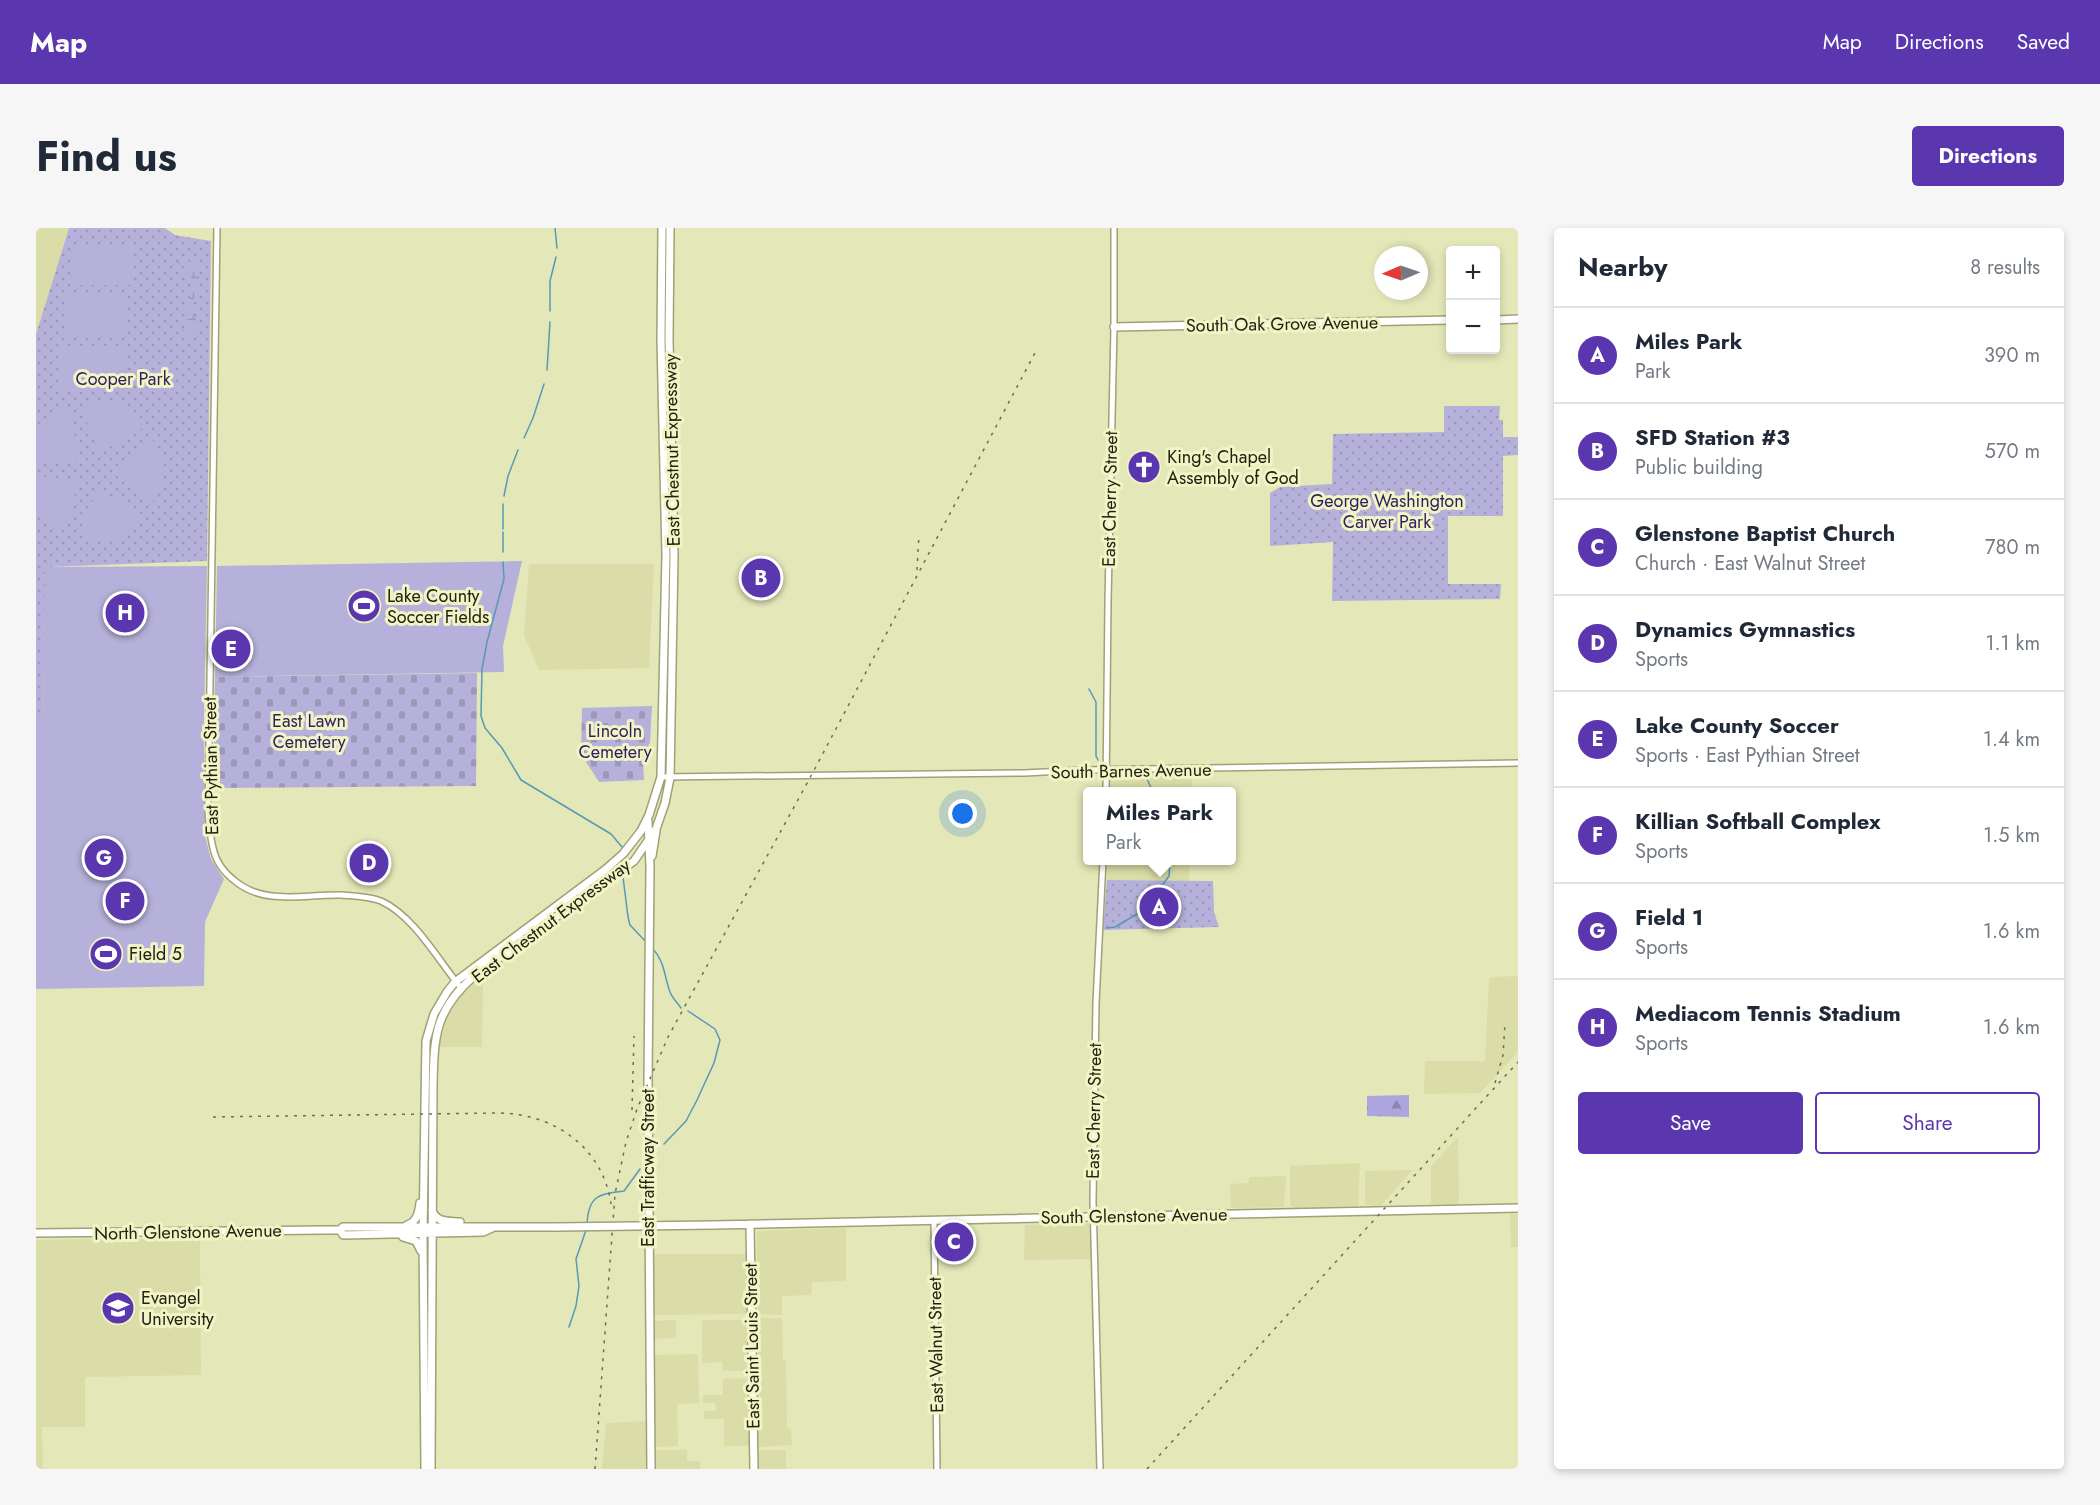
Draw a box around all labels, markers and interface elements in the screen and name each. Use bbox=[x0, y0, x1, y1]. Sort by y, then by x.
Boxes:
text: Map bbox=[30, 22, 87, 63]
text: Map bbox=[1823, 27, 1862, 57]
text: Directions bbox=[1895, 27, 1984, 57]
text: Saved bbox=[2017, 27, 2070, 57]
text: Find us bbox=[36, 126, 177, 187]
button: Directions bbox=[1912, 126, 2064, 186]
north arrow bbox=[1374, 246, 1428, 300]
map controls bbox=[1446, 246, 1500, 354]
button: + bbox=[1446, 246, 1500, 300]
text: Nearby bbox=[1578, 248, 1667, 286]
text: 8 results bbox=[1970, 253, 2040, 282]
button: − bbox=[1446, 300, 1500, 354]
street label: South Oak Grove Avenue bbox=[1186, 309, 1378, 339]
text: Miles Park bbox=[1635, 325, 1743, 357]
text: A bbox=[1590, 341, 1605, 370]
text: 390 m bbox=[1984, 341, 2040, 370]
street label: East Chestnut Expressway bbox=[657, 353, 687, 547]
text: Park bbox=[1635, 357, 1671, 386]
park label: Cooper Park bbox=[75, 366, 171, 392]
text: SFD Station #3 bbox=[1635, 421, 1790, 453]
street label: East Cherry Street bbox=[1096, 430, 1124, 567]
text: B bbox=[1591, 437, 1604, 466]
text: 570 m bbox=[1985, 437, 2040, 466]
place label: King's Chapel Assembly of God bbox=[1167, 444, 1299, 491]
church icon: King's Chapel Assembly of God bbox=[1126, 449, 1162, 485]
text: Public building bbox=[1635, 453, 1763, 482]
park label: George Washington Carver Park bbox=[1310, 488, 1464, 535]
text: Glenstone Baptist Church bbox=[1635, 517, 1895, 549]
text: C bbox=[1590, 533, 1605, 562]
text: 780 m bbox=[1985, 533, 2040, 562]
text: Church · East Walnut Street bbox=[1635, 549, 1865, 578]
pin: B bbox=[742, 556, 780, 600]
place label: Lake County Soccer Fields bbox=[387, 583, 489, 630]
sports icon: Lake County Soccer Fields bbox=[346, 588, 382, 624]
pin: H bbox=[106, 590, 145, 636]
text: Dynamics Gymnastics bbox=[1635, 613, 1855, 645]
pin: E bbox=[212, 626, 250, 672]
text: D bbox=[1590, 629, 1605, 658]
text: 1.1 km bbox=[1986, 629, 2040, 658]
text: Sports bbox=[1635, 645, 1688, 674]
street label: East Pythian Street bbox=[197, 696, 225, 835]
park label: East Lawn Cemetery bbox=[272, 708, 346, 755]
text: Lake County Soccer bbox=[1635, 709, 1839, 741]
park label: Lincoln Cemetery bbox=[578, 718, 652, 765]
text: E bbox=[1591, 725, 1604, 754]
text: 1.4 km bbox=[1983, 725, 2040, 754]
text: Sports · East Pythian Street bbox=[1635, 741, 1860, 770]
street label: South Barnes Avenue bbox=[1050, 757, 1212, 785]
popup bbox=[1083, 787, 1236, 865]
text: Miles Park bbox=[1106, 796, 1213, 828]
your location bbox=[948, 799, 977, 828]
text: Killian Softball Complex bbox=[1635, 805, 1881, 837]
text: F bbox=[1592, 821, 1603, 850]
text: 1.5 km bbox=[1983, 821, 2040, 850]
text: Park bbox=[1106, 828, 1141, 857]
pin: G bbox=[84, 836, 124, 880]
text: Sports bbox=[1635, 837, 1688, 866]
pin: D bbox=[350, 840, 388, 886]
street label: East Chestnut Expressway bbox=[466, 853, 636, 989]
pin: F bbox=[106, 878, 145, 924]
pin: A bbox=[1140, 884, 1178, 930]
text: Field 1 bbox=[1635, 901, 1703, 933]
text: G bbox=[1589, 917, 1606, 946]
text: 1.6 km bbox=[1983, 917, 2040, 946]
text: Sports bbox=[1635, 933, 1688, 962]
sports icon: Field 5 bbox=[88, 936, 124, 972]
place label: Field 5 bbox=[129, 941, 182, 967]
text: Mediacom Tennis Stadium bbox=[1635, 997, 1901, 1029]
text: H bbox=[1590, 1013, 1605, 1042]
text: 1.6 km bbox=[1983, 1013, 2040, 1042]
text: Sports bbox=[1635, 1029, 1688, 1058]
street label: East Cherry Street bbox=[1080, 1042, 1108, 1179]
street label: East Trafficway Street bbox=[635, 1088, 661, 1247]
button: Save bbox=[1578, 1092, 1803, 1154]
button: Share bbox=[1815, 1092, 2040, 1154]
street label: South Glenstone Avenue bbox=[1040, 1201, 1228, 1231]
street label: North Glenstone Avenue bbox=[94, 1217, 282, 1247]
pin: C bbox=[934, 1220, 974, 1264]
street label: East Saint Louis Street bbox=[738, 1262, 766, 1429]
street label: East Walnut Street bbox=[922, 1276, 950, 1413]
place label: Evangel University bbox=[141, 1285, 214, 1332]
school or university icon: Evangel University bbox=[100, 1290, 136, 1326]

